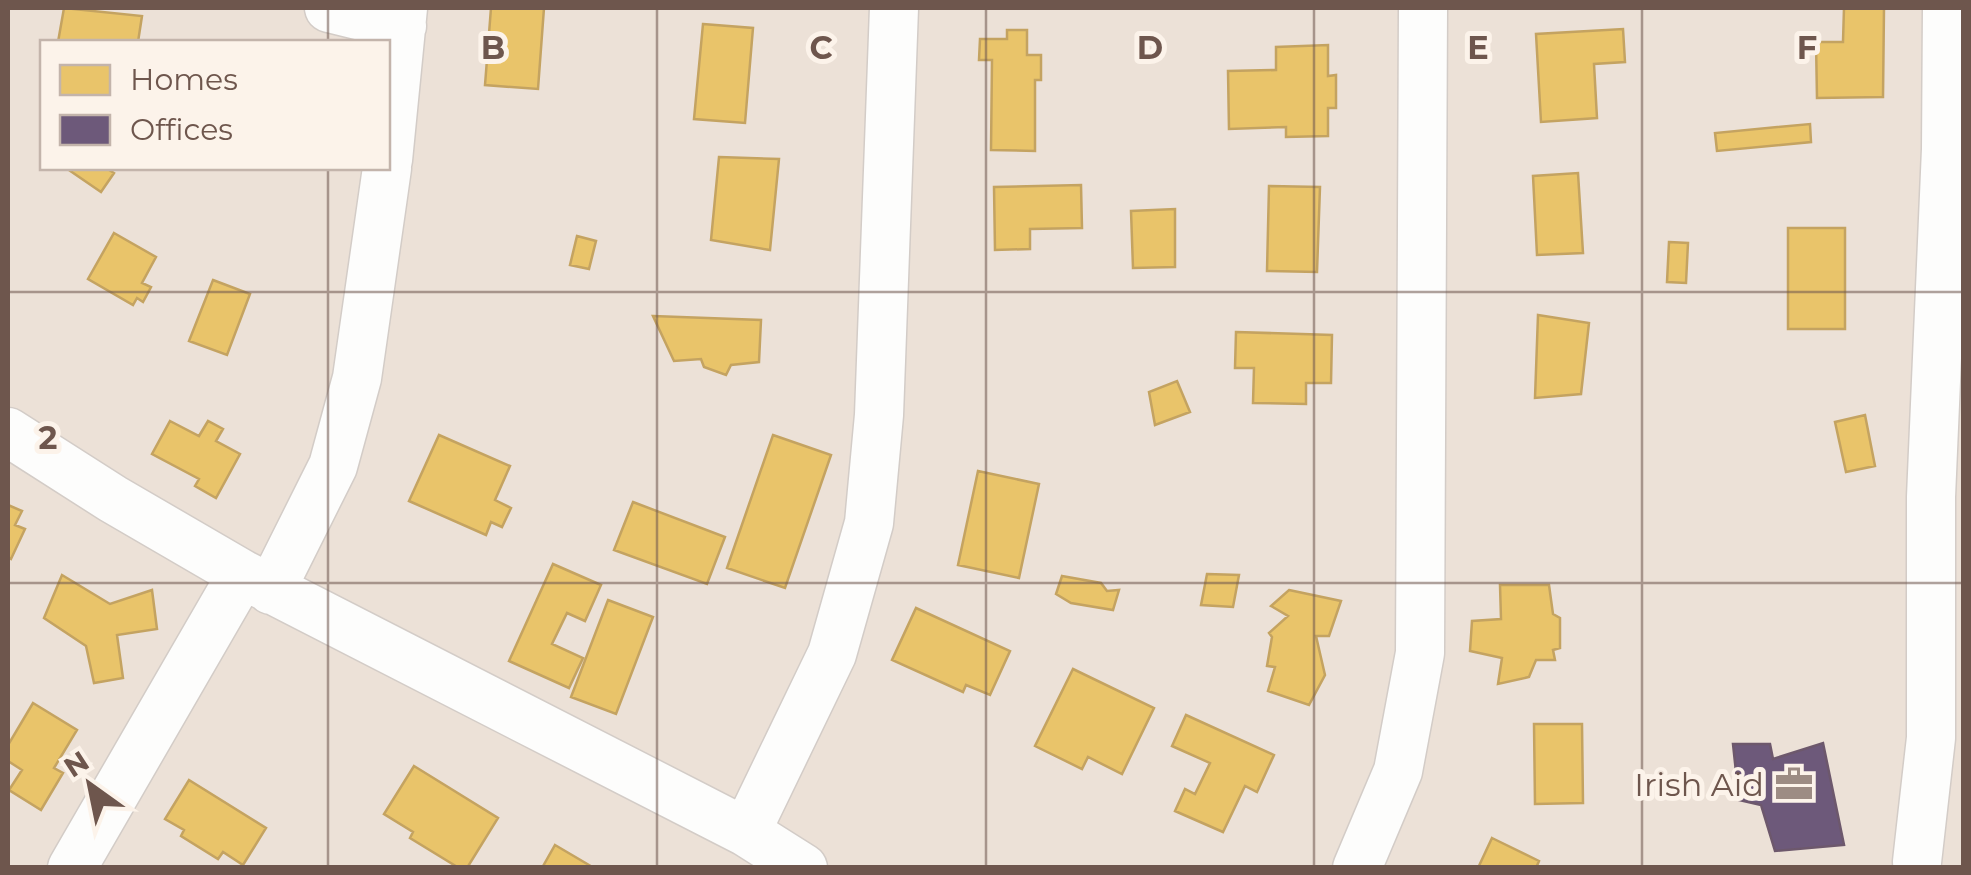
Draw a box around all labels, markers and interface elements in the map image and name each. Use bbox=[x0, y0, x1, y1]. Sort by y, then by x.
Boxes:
text: B bbox=[481, 28, 505, 67]
text: C bbox=[809, 28, 833, 67]
text: D bbox=[1137, 28, 1163, 67]
text: E bbox=[1467, 28, 1489, 67]
text: F bbox=[1797, 28, 1817, 67]
legend bbox=[40, 40, 390, 170]
text: Homes bbox=[130, 61, 238, 98]
text: Offices bbox=[130, 111, 233, 148]
text: 2 bbox=[39, 418, 57, 457]
north arrow bbox=[40, 735, 140, 835]
text: N bbox=[58, 744, 95, 784]
office icon: Irish Aid bbox=[1773, 763, 1815, 805]
place label: Irish Aid bbox=[1634, 765, 1764, 804]

